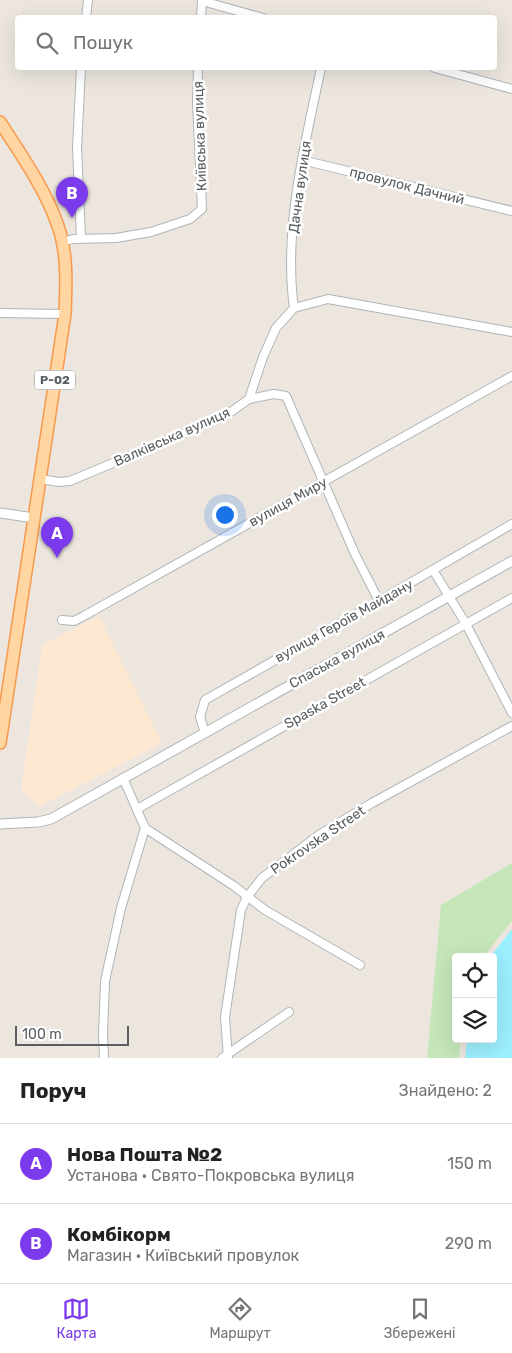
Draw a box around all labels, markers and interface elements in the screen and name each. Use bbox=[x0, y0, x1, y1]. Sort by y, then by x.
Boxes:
search box bbox=[15, 15, 497, 70]
icon: search bbox=[33, 29, 61, 57]
text: Пошук bbox=[73, 31, 133, 54]
street label: Київська вулиця bbox=[190, 81, 210, 191]
street label: Дачна вулиця bbox=[285, 140, 315, 234]
street label: провулок Дачний bbox=[348, 164, 466, 208]
pin: B bbox=[56, 177, 88, 218]
road number: Р-02 bbox=[35, 370, 75, 390]
street label: Валківська вулиця bbox=[111, 404, 233, 470]
street label: вулиця Миру bbox=[246, 473, 330, 530]
your location bbox=[212, 502, 238, 528]
pin: A bbox=[41, 517, 73, 558]
street label: вулиця Героїв Майдану bbox=[272, 576, 416, 666]
street label: Спаська вулиця bbox=[286, 626, 388, 692]
street label: Spaska Street bbox=[281, 673, 369, 732]
street label: Pokrovska Street bbox=[267, 802, 369, 878]
map controls bbox=[452, 953, 497, 1043]
button: locate bbox=[452, 953, 497, 998]
button: layers bbox=[452, 998, 497, 1043]
scale bar bbox=[15, 1023, 129, 1046]
text: 100 m bbox=[22, 1026, 62, 1043]
text: Поруч bbox=[20, 1078, 86, 1103]
text: Знайдено: 2 bbox=[399, 1081, 492, 1100]
text: Нова Пошта №2 bbox=[67, 1143, 222, 1166]
text: A bbox=[30, 1154, 42, 1173]
text: 150 m bbox=[447, 1154, 492, 1173]
text: Установа · Свято-Покровська вулиця bbox=[67, 1166, 354, 1185]
text: Комбікорм bbox=[67, 1223, 171, 1246]
text: B bbox=[30, 1234, 42, 1253]
text: 290 m bbox=[445, 1234, 492, 1253]
text: Магазин · Київський провулок bbox=[67, 1246, 299, 1265]
tab: Карта bbox=[57, 1295, 96, 1342]
tab: Маршрут bbox=[210, 1295, 271, 1342]
tab: Збережені bbox=[384, 1295, 455, 1342]

